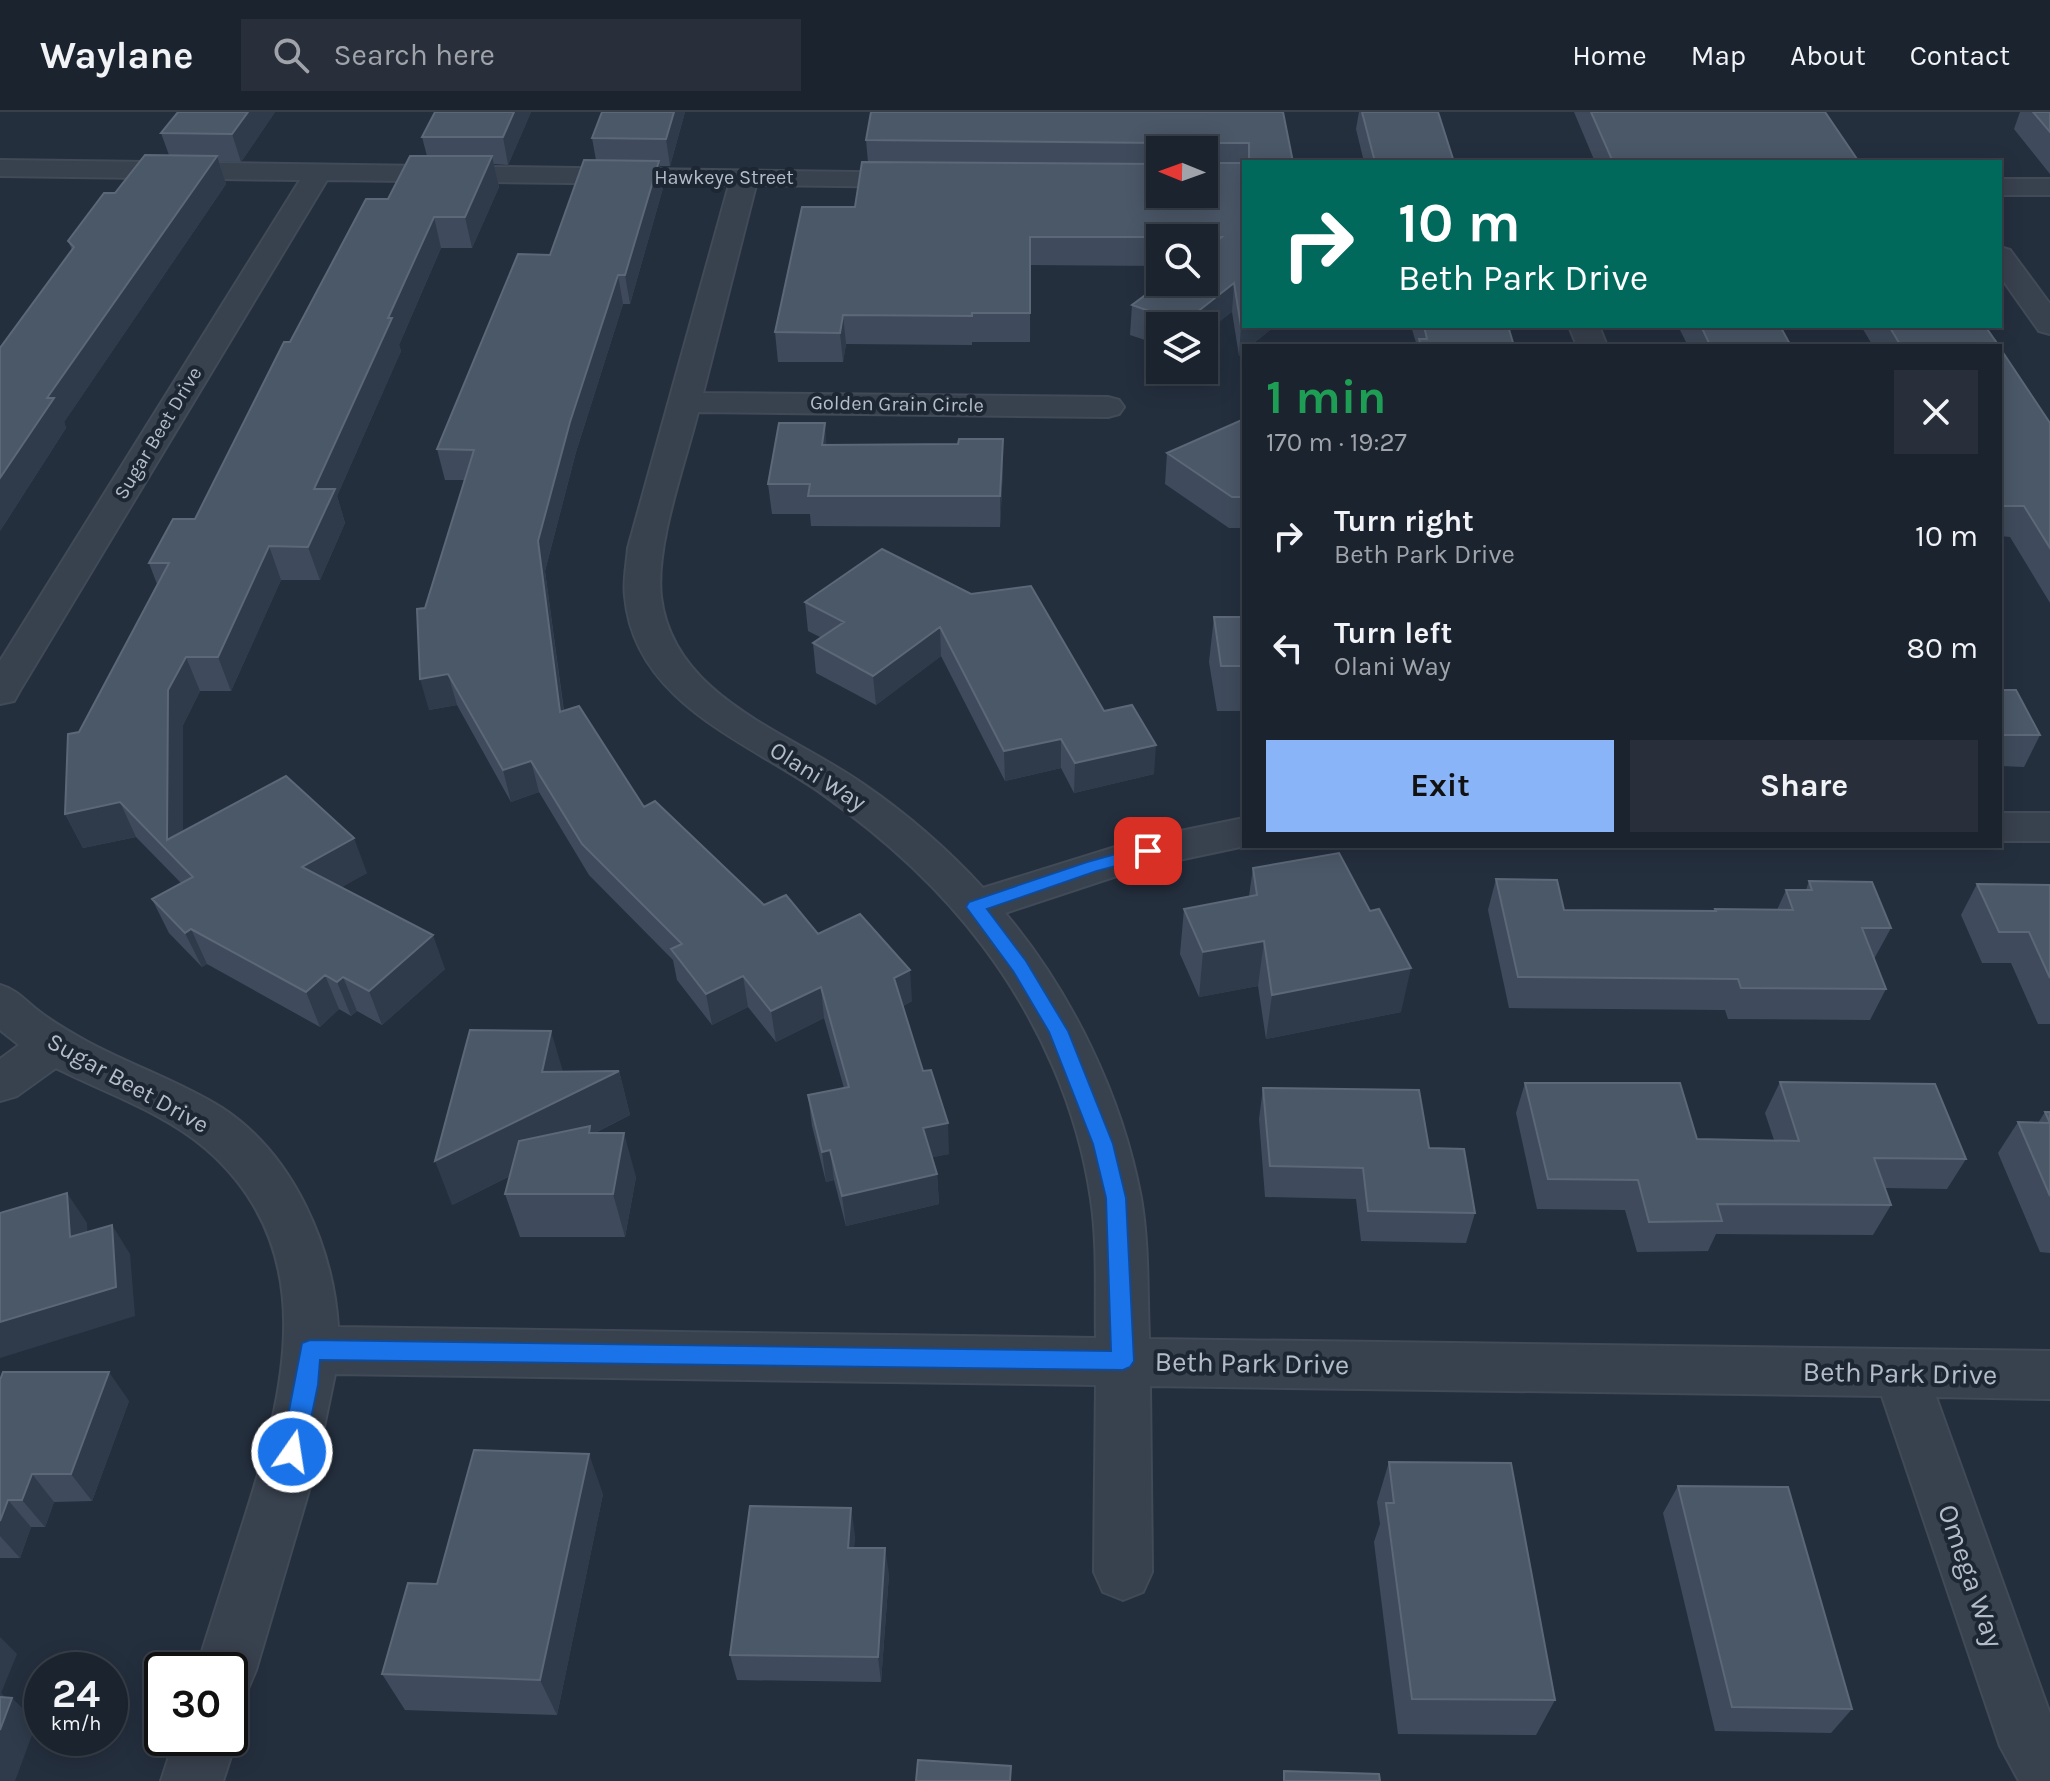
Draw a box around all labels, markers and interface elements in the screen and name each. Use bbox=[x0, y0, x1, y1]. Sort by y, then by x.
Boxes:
search box bbox=[241, 19, 801, 91]
text: Waylane bbox=[40, 33, 193, 78]
icon: search bbox=[269, 33, 313, 77]
text: Search here bbox=[333, 37, 495, 73]
text: Home bbox=[1572, 39, 1647, 72]
text: Map bbox=[1691, 39, 1746, 72]
text: About bbox=[1790, 39, 1866, 72]
text: Contact bbox=[1910, 39, 2010, 72]
north arrow bbox=[1146, 136, 1218, 208]
map controls bbox=[1146, 136, 1218, 384]
street label: Hawkeye Street bbox=[654, 166, 794, 189]
text: 10 m bbox=[1398, 190, 1521, 255]
icon: right bbox=[1266, 192, 1370, 296]
button: search bbox=[1146, 224, 1218, 296]
text: Beth Park Drive bbox=[1398, 257, 1648, 299]
button: layers bbox=[1146, 312, 1218, 384]
street label: Sugar Beet Drive bbox=[109, 363, 207, 503]
text: 1 min bbox=[1266, 369, 1386, 425]
button: close bbox=[1894, 370, 1978, 454]
street label: Golden Grain Circle bbox=[810, 391, 984, 417]
text: 170 m · 19:27 bbox=[1266, 427, 1407, 458]
text: Turn right bbox=[1334, 503, 1474, 539]
icon: right bbox=[1266, 514, 1310, 558]
text: 10 m bbox=[1915, 518, 1978, 554]
text: Beth Park Drive bbox=[1334, 539, 1515, 570]
text: Turn left bbox=[1334, 615, 1452, 651]
icon: left bbox=[1266, 626, 1310, 670]
text: 80 m bbox=[1907, 630, 1978, 666]
text: Olani Way bbox=[1334, 651, 1451, 682]
street label: Olani Way bbox=[765, 736, 871, 816]
button: Exit bbox=[1266, 740, 1614, 832]
button: Share bbox=[1630, 740, 1978, 832]
pin bbox=[1114, 817, 1182, 885]
icon: arrive bbox=[1126, 829, 1170, 873]
street label: Sugar Beet Drive bbox=[42, 1027, 214, 1139]
street label: Beth Park Drive bbox=[1154, 1345, 1350, 1381]
street label: Beth Park Drive bbox=[1802, 1355, 1998, 1391]
position arrow bbox=[250, 1410, 334, 1494]
street label: Omega Way bbox=[1931, 1500, 2011, 1652]
speed limit sign: 30 bbox=[144, 1652, 248, 1756]
text: 24 bbox=[52, 1670, 100, 1717]
text: km/h bbox=[51, 1712, 101, 1735]

